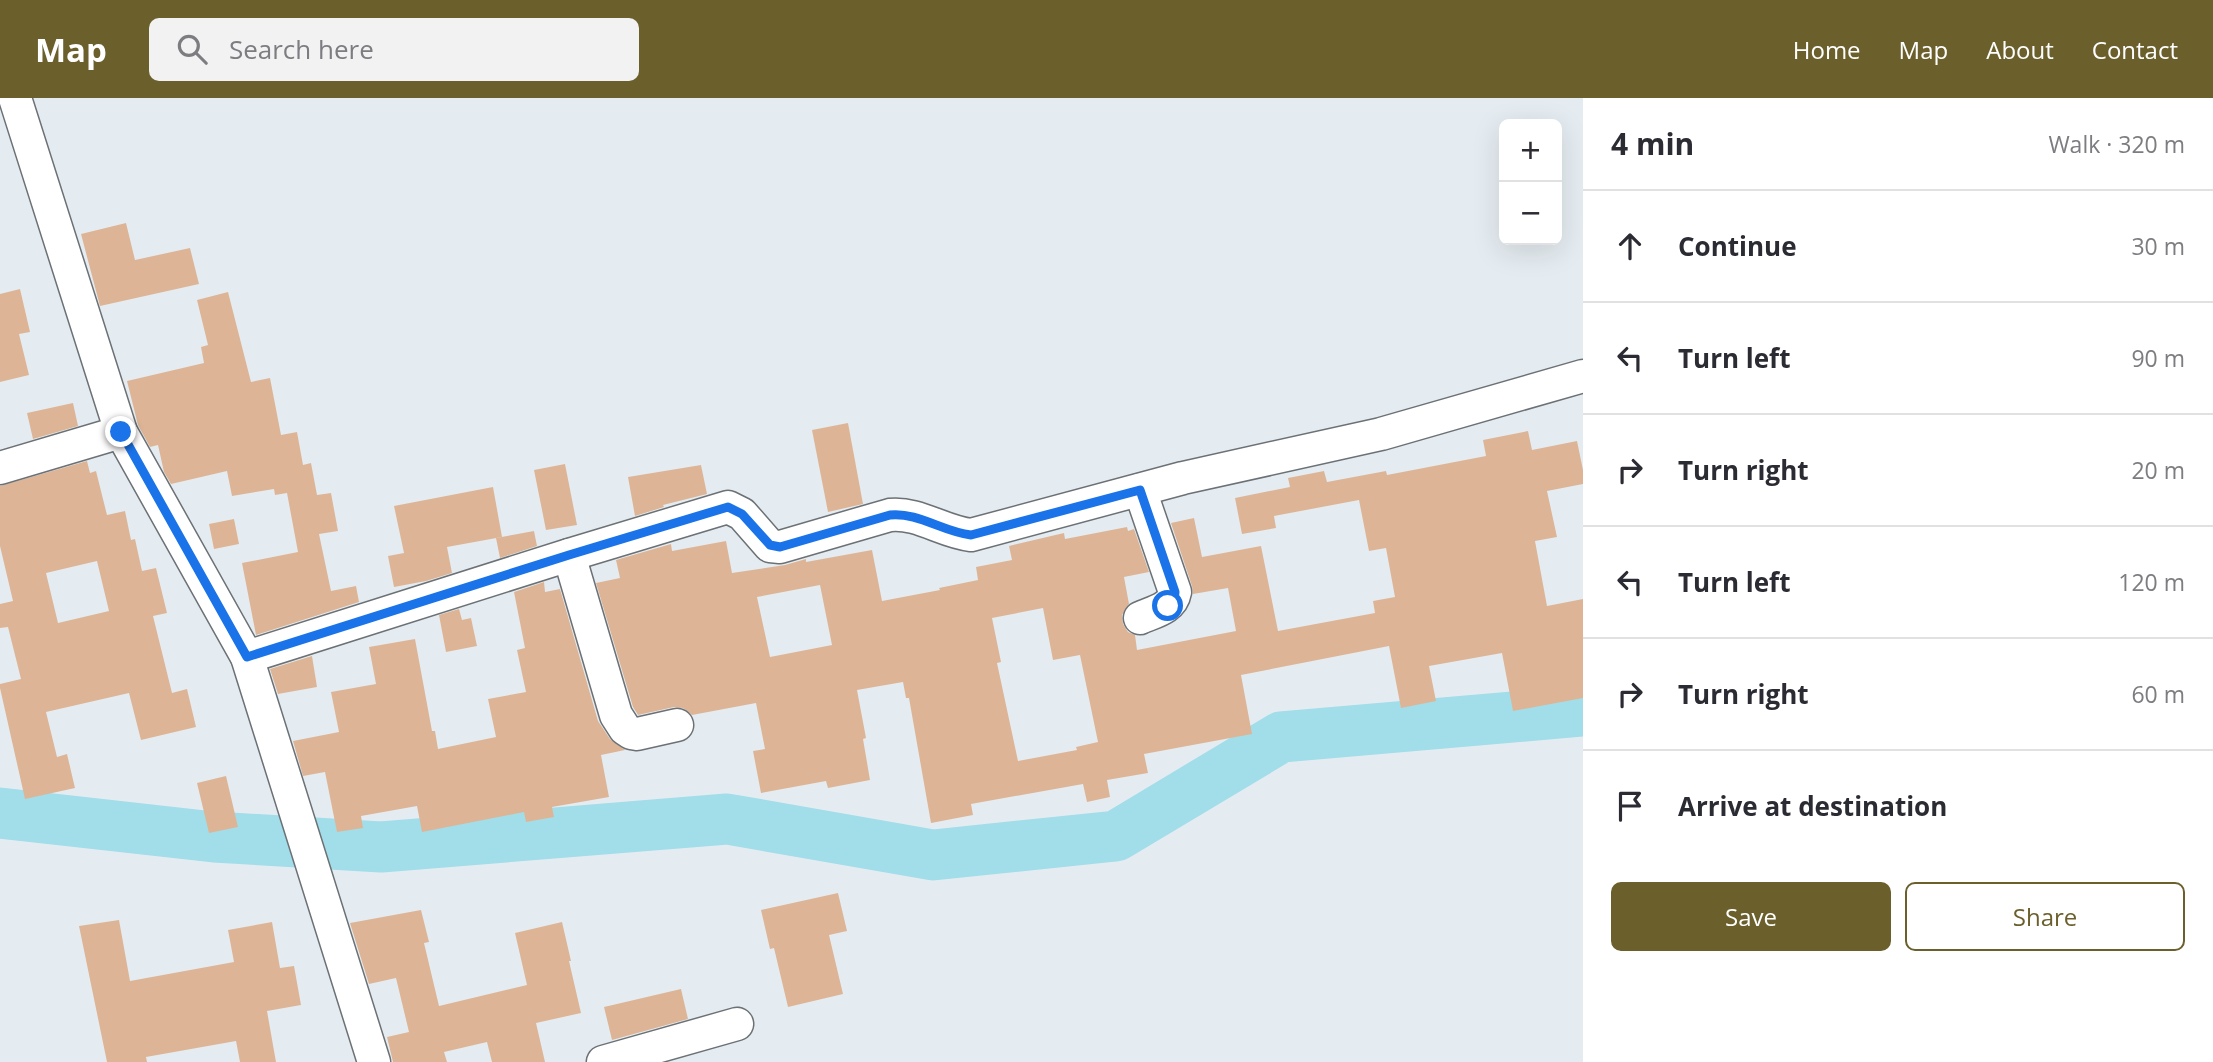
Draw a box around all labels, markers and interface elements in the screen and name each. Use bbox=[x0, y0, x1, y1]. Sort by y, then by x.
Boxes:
search box bbox=[149, 18, 639, 81]
text: Map bbox=[35, 27, 107, 72]
icon: search bbox=[173, 30, 211, 68]
text: Search here bbox=[229, 31, 374, 67]
text: Home bbox=[1793, 33, 1861, 66]
text: Map bbox=[1899, 33, 1948, 66]
text: About bbox=[1986, 33, 2054, 66]
text: Contact bbox=[2092, 33, 2178, 66]
map controls bbox=[1499, 119, 1562, 245]
button: + bbox=[1499, 119, 1562, 182]
text: 4 min bbox=[1611, 123, 1694, 164]
text: Walk · 320 m bbox=[2048, 128, 2185, 160]
button: − bbox=[1499, 182, 1562, 245]
icon: ahead bbox=[1611, 227, 1649, 265]
text: Continue bbox=[1678, 228, 1797, 264]
text: 30 m bbox=[2131, 230, 2185, 262]
icon: left bbox=[1611, 339, 1649, 377]
text: Turn left bbox=[1678, 340, 1790, 376]
text: 90 m bbox=[2131, 342, 2185, 374]
route end bbox=[105, 416, 136, 447]
icon: right bbox=[1611, 451, 1649, 489]
text: Turn right bbox=[1678, 452, 1809, 488]
text: 20 m bbox=[2131, 454, 2185, 486]
icon: left bbox=[1611, 563, 1649, 601]
text: Turn left bbox=[1678, 564, 1790, 600]
text: 120 m bbox=[2118, 566, 2185, 598]
route start bbox=[1152, 590, 1183, 621]
icon: right bbox=[1611, 675, 1649, 713]
text: Turn right bbox=[1678, 676, 1809, 712]
text: 60 m bbox=[2131, 678, 2185, 710]
icon: arrive bbox=[1611, 787, 1649, 825]
text: Arrive at destination bbox=[1678, 788, 1947, 824]
button: Save bbox=[1611, 882, 1891, 951]
button: Share bbox=[1905, 882, 2185, 951]

